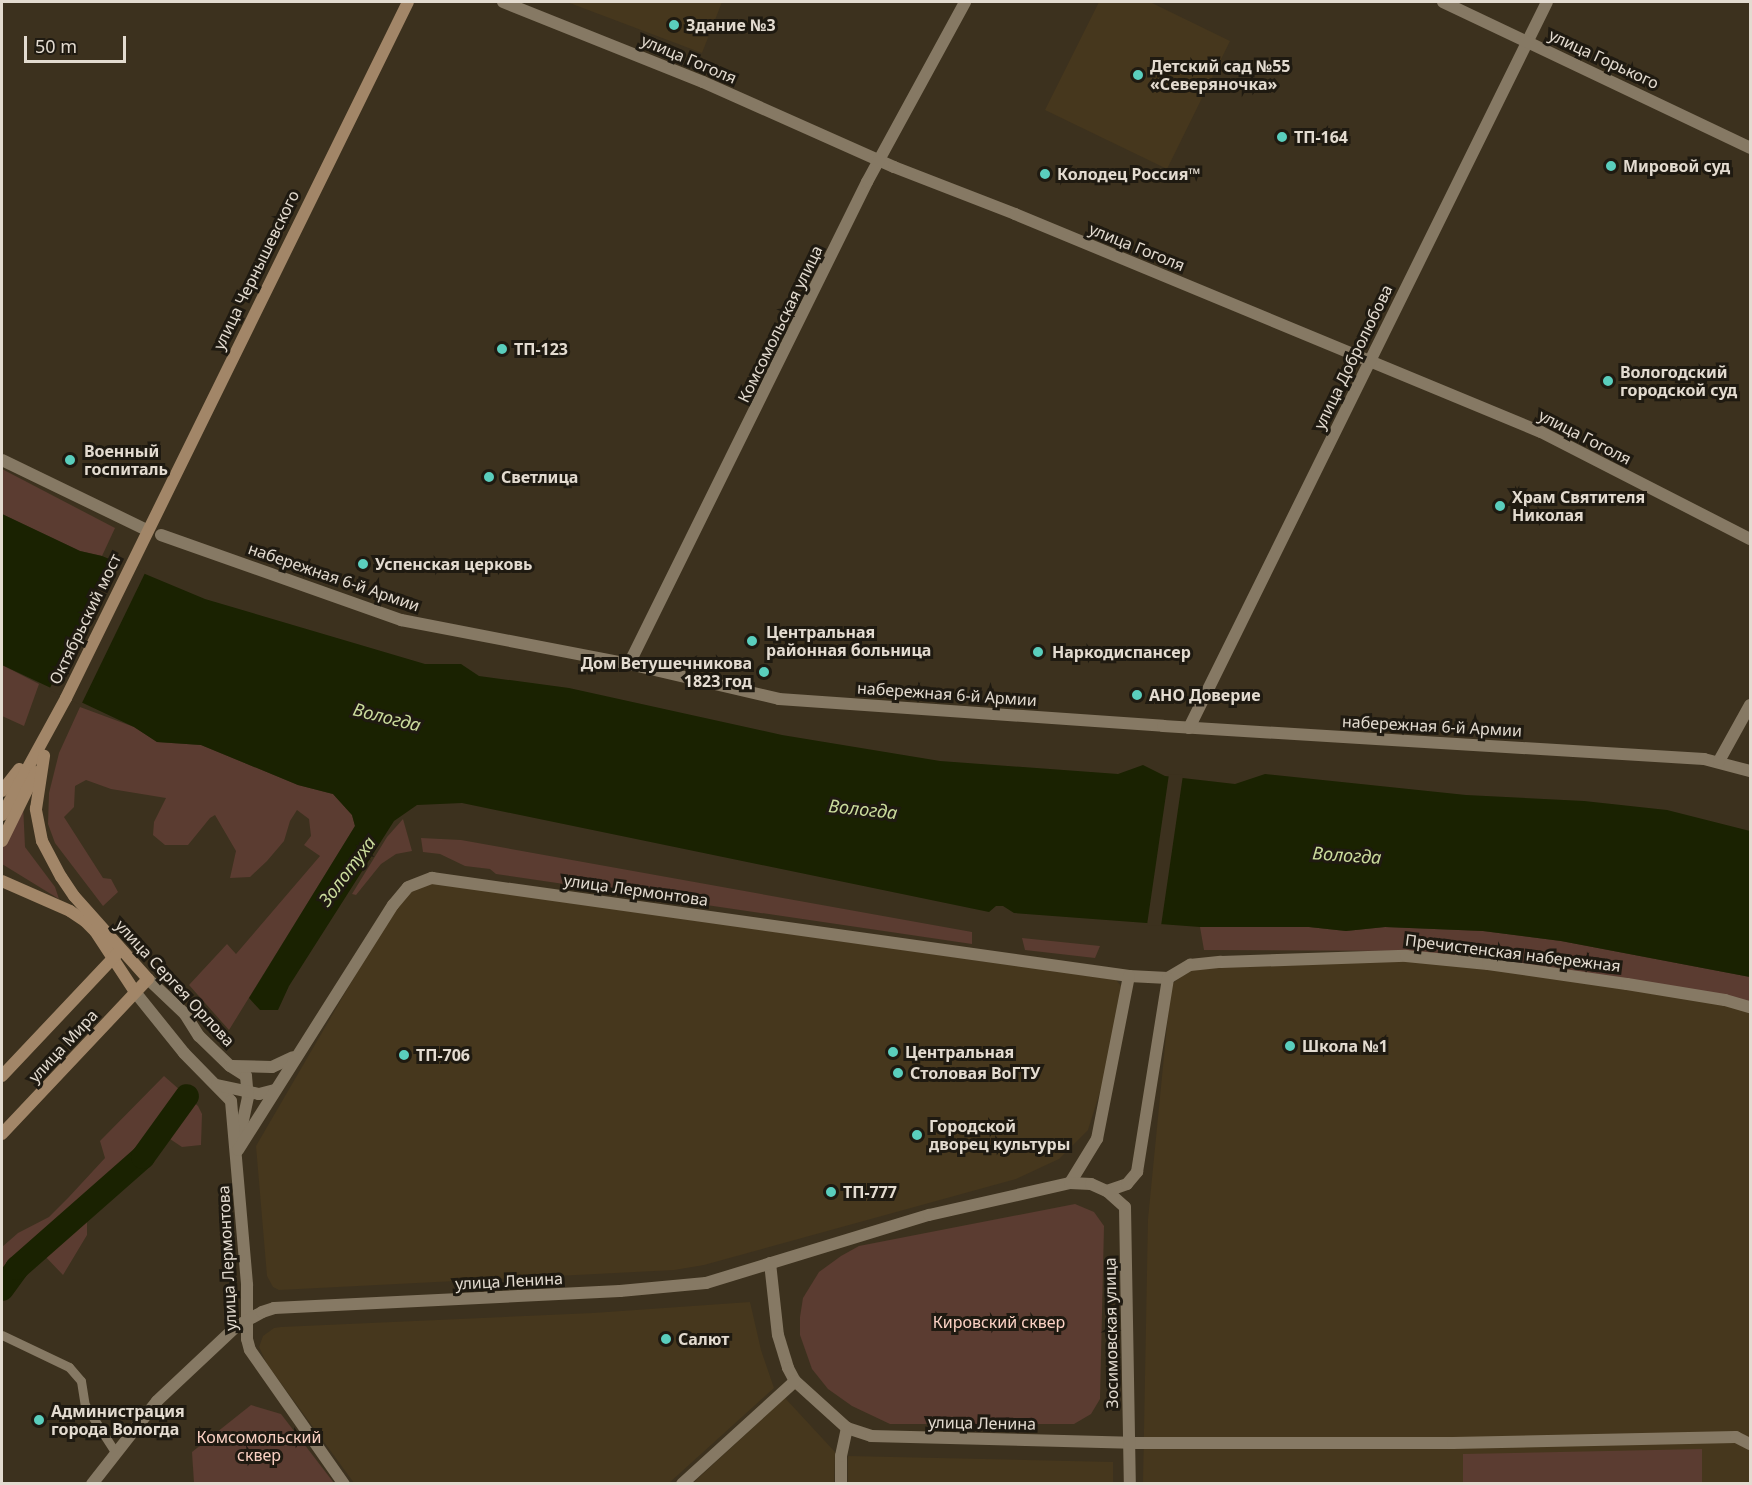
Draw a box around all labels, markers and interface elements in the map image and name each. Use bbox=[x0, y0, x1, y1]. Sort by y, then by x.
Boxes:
place label: Здание №3 bbox=[686, 15, 776, 35]
marker: Здание №3 bbox=[667, 18, 681, 32]
scale bar bbox=[27, 24, 129, 62]
street label: улица Горького bbox=[1546, 25, 1662, 93]
street label: улица Гоголя bbox=[639, 30, 739, 88]
text: 50 m bbox=[35, 34, 77, 58]
place label: Детский сад №55 «Северяночка» bbox=[1150, 56, 1291, 94]
marker: Детский сад №55 «Северяночка» bbox=[1131, 68, 1145, 82]
place label: ТП-164 bbox=[1294, 127, 1348, 147]
marker: ТП-164 bbox=[1275, 130, 1289, 144]
place label: Мировой суд bbox=[1623, 156, 1730, 176]
marker: Мировой суд bbox=[1604, 159, 1618, 173]
place label: Колодец Россия™ bbox=[1057, 164, 1201, 184]
marker: Колодец Россия™ bbox=[1038, 167, 1052, 181]
street label: улица Чернышевского bbox=[209, 187, 303, 353]
street label: улица Гоголя bbox=[1086, 219, 1188, 275]
street label: Комсомольская улица bbox=[734, 242, 826, 406]
street label: улица Добролюбова bbox=[1310, 282, 1396, 432]
place label: ТП-123 bbox=[514, 339, 568, 359]
marker: ТП-123 bbox=[495, 342, 509, 356]
place label: Вологодский городской суд bbox=[1620, 362, 1737, 400]
marker: Вологодский городской суд bbox=[1601, 374, 1615, 388]
street label: улица Гоголя bbox=[1535, 405, 1635, 469]
place label: Военный госпиталь bbox=[84, 441, 168, 479]
marker: Военный госпиталь bbox=[61, 451, 79, 469]
place label: Светлица bbox=[501, 467, 578, 487]
marker: Светлица bbox=[482, 470, 496, 484]
place label: Храм Святителя Николая bbox=[1512, 487, 1645, 525]
marker: Храм Святителя Николая bbox=[1493, 499, 1507, 513]
street label: набережная 6-й Армии bbox=[246, 539, 422, 615]
street label: Октябрьский мост bbox=[45, 551, 125, 687]
place label: Успенская церковь bbox=[375, 554, 532, 574]
marker: Успенская церковь bbox=[356, 557, 370, 571]
place label: Центральная районная больница bbox=[766, 622, 931, 660]
marker: Центральная районная больница bbox=[743, 632, 761, 650]
place label: Наркодиспансер bbox=[1052, 642, 1191, 662]
marker: Наркодиспансер bbox=[1029, 643, 1047, 661]
place label: Дом Ветушечникова 1823 год bbox=[581, 653, 752, 691]
marker: Дом Ветушечникова 1823 год bbox=[757, 665, 771, 679]
street label: набережная 6-й Армии bbox=[857, 678, 1037, 710]
place label: АНО Доверие bbox=[1149, 685, 1261, 705]
marker: АНО Доверие bbox=[1130, 688, 1144, 702]
water label: Вологда bbox=[351, 698, 423, 736]
street label: набережная 6-й Армии bbox=[1342, 712, 1522, 740]
water label: Вологда bbox=[828, 795, 898, 823]
water label: Золотуха bbox=[314, 832, 380, 910]
water label: Вологда bbox=[1312, 842, 1382, 868]
street label: улица Лермонтова bbox=[563, 870, 709, 910]
street label: улица Сергея Орлова bbox=[111, 916, 239, 1050]
street label: Пречистенская набережная bbox=[1404, 930, 1622, 976]
street label: улица Мира bbox=[24, 1006, 102, 1086]
place label: Школа №1 bbox=[1302, 1036, 1388, 1056]
marker: Школа №1 bbox=[1283, 1039, 1297, 1053]
place label: Центральная bbox=[905, 1042, 1014, 1062]
place label: ТП-706 bbox=[416, 1045, 470, 1065]
marker: Центральная bbox=[886, 1045, 900, 1059]
marker: ТП-706 bbox=[397, 1048, 411, 1062]
place label: Столовая ВоГТУ bbox=[910, 1063, 1040, 1083]
marker: Столовая ВоГТУ bbox=[891, 1066, 905, 1080]
place label: Городской дворец культуры bbox=[929, 1116, 1070, 1154]
marker: Городской дворец культуры bbox=[910, 1128, 924, 1142]
place label: ТП-777 bbox=[843, 1182, 897, 1202]
street label: улица Лермонтова bbox=[214, 1185, 240, 1331]
marker: ТП-777 bbox=[824, 1185, 838, 1199]
street label: Зосимовская улица bbox=[1100, 1257, 1122, 1409]
street label: улица Ленина bbox=[455, 1269, 563, 1293]
park label: Кировский сквер bbox=[933, 1312, 1065, 1332]
place label: Салют bbox=[678, 1329, 729, 1349]
marker: Салют bbox=[659, 1332, 673, 1346]
place label: Администрация города Вологда bbox=[51, 1401, 185, 1439]
street label: улица Ленина bbox=[928, 1412, 1036, 1434]
marker: Администрация города Вологда bbox=[32, 1413, 46, 1427]
park label: Комсомольский сквер bbox=[197, 1427, 321, 1465]

